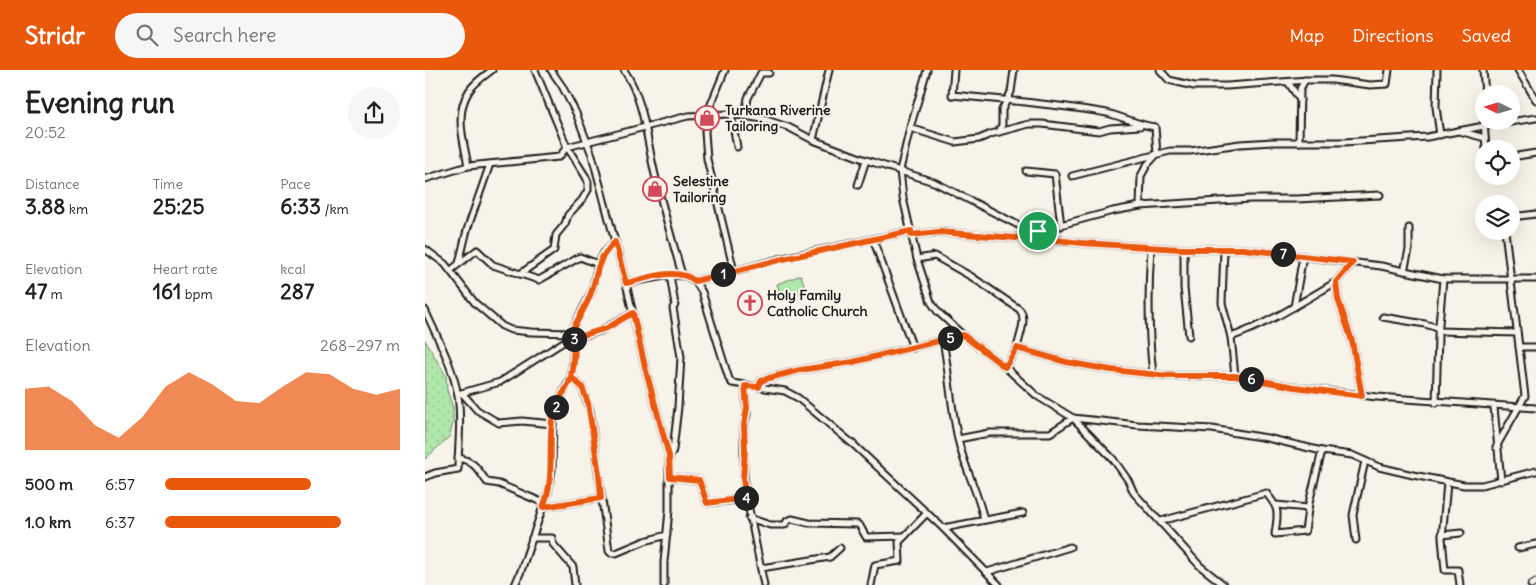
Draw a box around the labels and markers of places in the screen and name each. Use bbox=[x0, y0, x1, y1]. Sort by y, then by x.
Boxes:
place label: Turkana Riverine Tailoring bbox=[725, 101, 831, 135]
shop icon: Turkana Riverine Tailoring bbox=[694, 105, 720, 131]
place label: Selestine Tailoring bbox=[673, 172, 729, 206]
shop icon: Selestine Tailoring bbox=[642, 176, 668, 202]
pin bbox=[1017, 210, 1059, 252]
pin: 7 bbox=[1271, 242, 1295, 266]
pin: 1 bbox=[711, 262, 735, 286]
place label: Holy Family Catholic Church bbox=[767, 286, 868, 320]
church icon: Holy Family Catholic Church bbox=[737, 290, 763, 316]
pin: 3 bbox=[561, 326, 587, 352]
pin: 5 bbox=[937, 326, 963, 350]
pin: 6 bbox=[1239, 366, 1263, 392]
pin: 2 bbox=[543, 394, 569, 420]
pin: 4 bbox=[733, 486, 759, 510]

